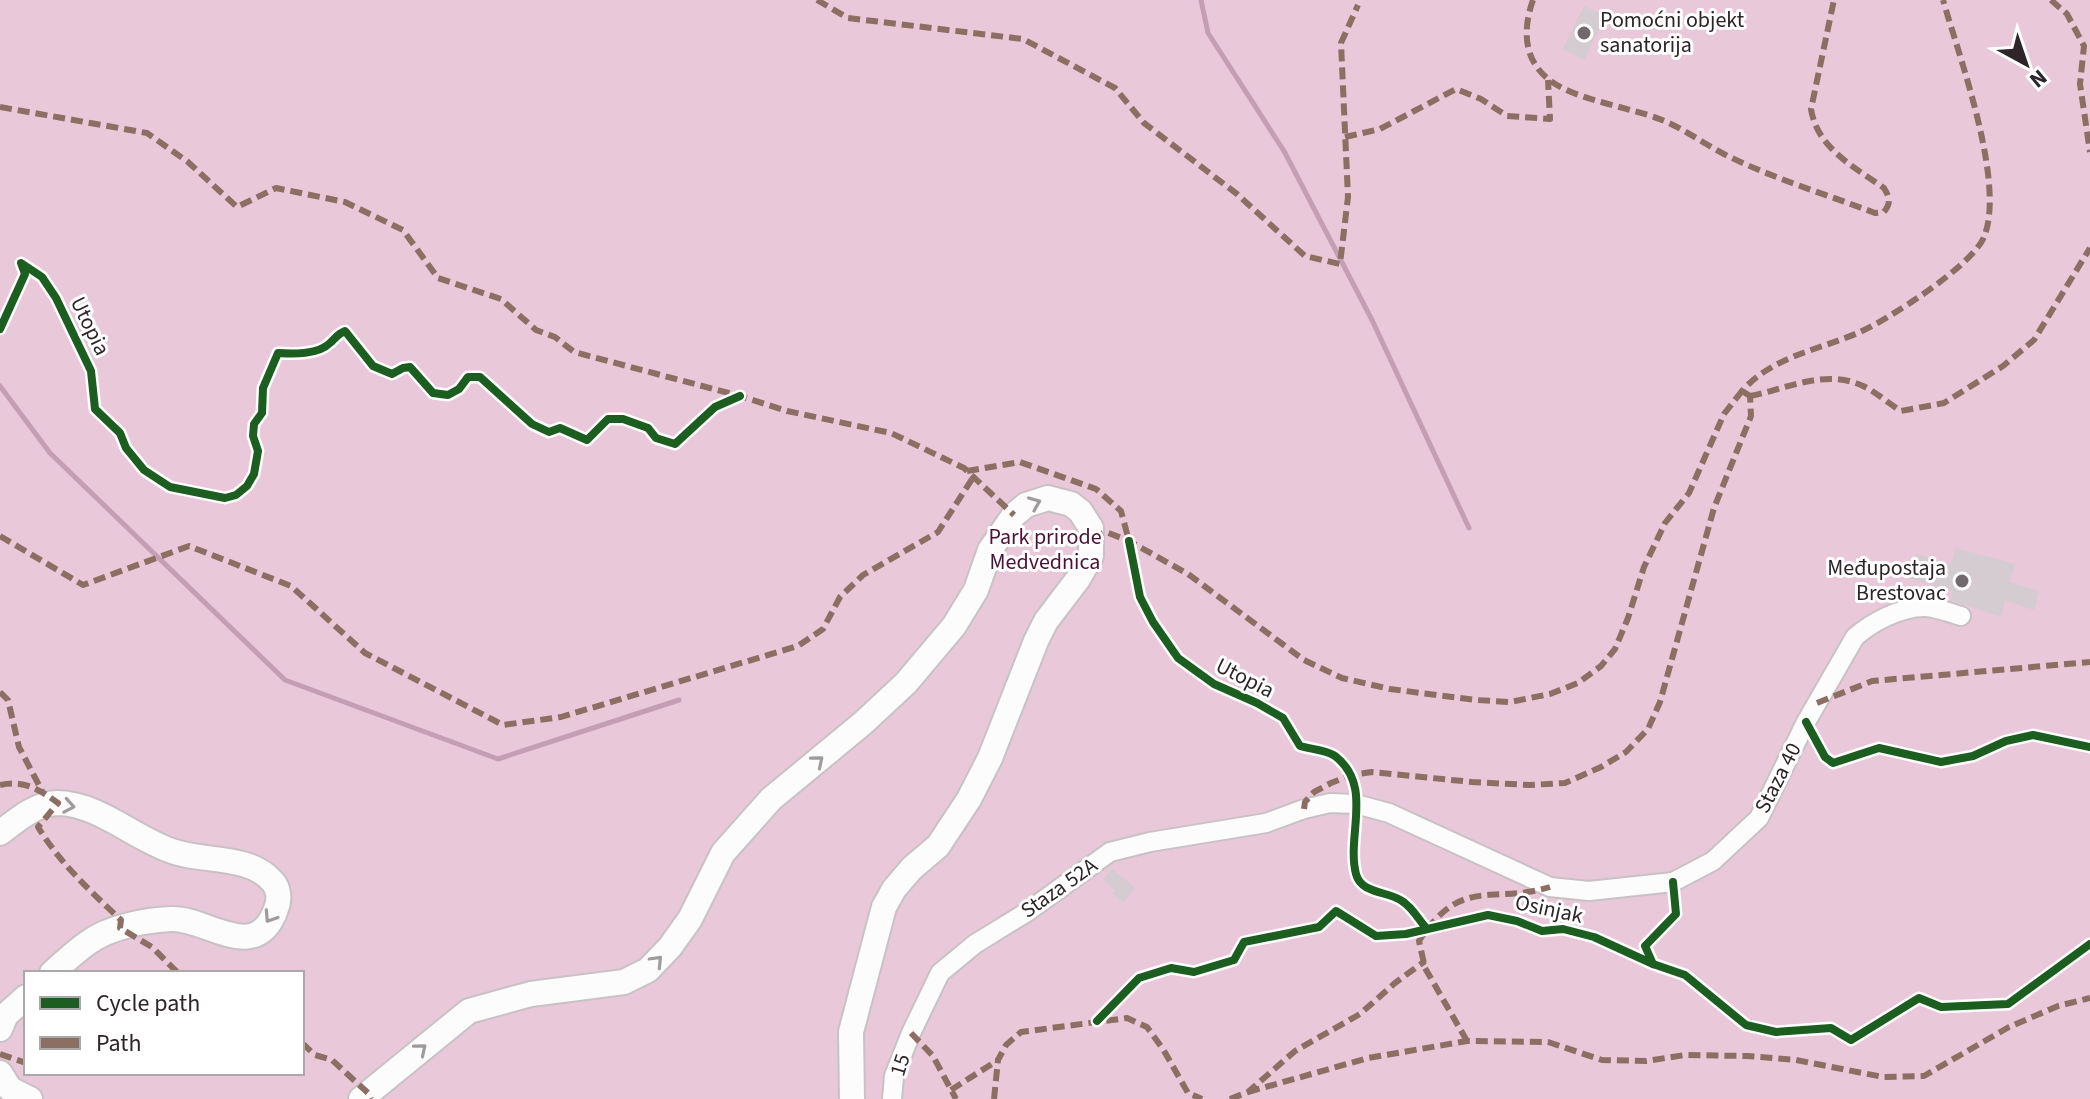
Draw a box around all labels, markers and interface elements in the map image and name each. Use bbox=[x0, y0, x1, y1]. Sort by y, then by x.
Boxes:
place label: Pomoćni objekt sanatorija bbox=[1600, 4, 1745, 61]
marker: Pomoćni objekt sanatorija bbox=[1575, 24, 1593, 42]
north arrow bbox=[1986, 24, 2066, 104]
text: N bbox=[2022, 62, 2054, 96]
street label: Utopia bbox=[62, 291, 118, 361]
one-way arrow bbox=[1027, 496, 1041, 513]
park label: Park prirode Medvednica bbox=[988, 521, 1102, 578]
place label: Međupostaja Brestovac bbox=[1827, 552, 1946, 609]
marker: Međupostaja Brestovac bbox=[1953, 572, 1971, 590]
street label: Utopia bbox=[1210, 650, 1280, 706]
street label: Staza 40 bbox=[1747, 737, 1809, 819]
one-way arrow bbox=[809, 756, 823, 771]
one-way arrow bbox=[62, 797, 76, 814]
street label: Staza 52A bbox=[1014, 850, 1104, 926]
street label: Osinjak bbox=[1512, 886, 1586, 932]
one-way arrow bbox=[264, 909, 279, 923]
one-way arrow bbox=[648, 956, 662, 970]
legend bbox=[24, 971, 304, 1075]
text: Cycle path bbox=[96, 986, 200, 1021]
text: Path bbox=[96, 1026, 142, 1061]
one-way arrow bbox=[411, 1044, 426, 1059]
street label: 15 bbox=[882, 1050, 918, 1080]

